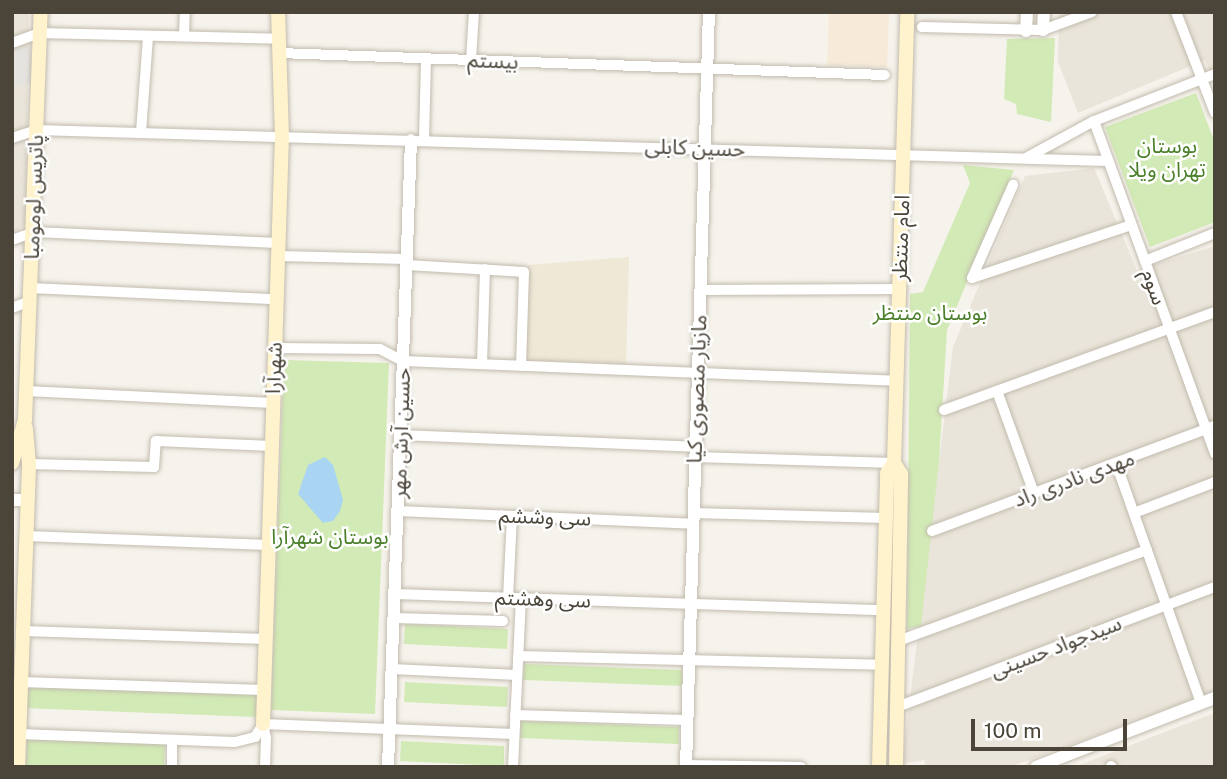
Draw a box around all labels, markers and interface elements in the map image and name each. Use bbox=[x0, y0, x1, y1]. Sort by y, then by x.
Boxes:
street label: بیستم bbox=[467, 48, 519, 74]
park label: بوستان تهران ویلا bbox=[1128, 133, 1206, 183]
street label: پاتریس لومومبا bbox=[19, 134, 49, 260]
street label: حسین کابلی bbox=[644, 134, 746, 162]
street label: امام منتظر bbox=[887, 194, 915, 282]
street label: سوم bbox=[1136, 266, 1172, 308]
park label: بوستان منتظر bbox=[873, 300, 987, 326]
street label: مازیار منصوری کیا bbox=[682, 314, 712, 464]
street label: شهرآرا bbox=[260, 342, 288, 394]
street label: حسین آرش مهر bbox=[386, 367, 416, 499]
street label: مهدی نادری راد bbox=[1010, 446, 1138, 512]
street label: سی وششم bbox=[498, 503, 592, 531]
park label: بوستان شهرآرا bbox=[271, 524, 389, 550]
street label: سی وهشتم bbox=[495, 585, 591, 613]
street label: سیدجواد حسینی bbox=[987, 610, 1125, 684]
scale bar bbox=[975, 706, 1131, 750]
text: 100 m bbox=[984, 718, 1041, 743]

